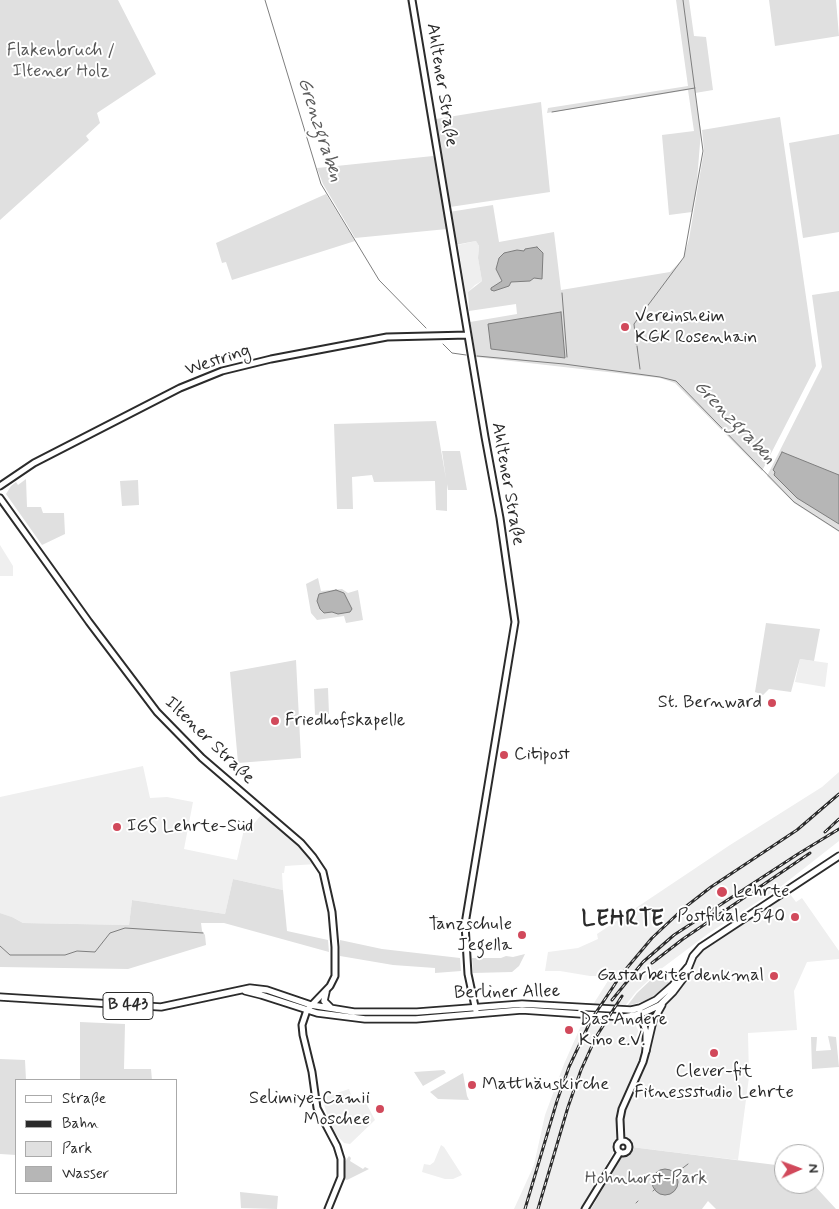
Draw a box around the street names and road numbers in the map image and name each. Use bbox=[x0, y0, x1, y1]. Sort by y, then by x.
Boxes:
street label: Ahltener Straße bbox=[421, 22, 461, 148]
street label: Westring bbox=[183, 340, 253, 382]
street label: Ahltener Straße bbox=[486, 421, 528, 547]
street label: Iltener Straße bbox=[159, 693, 259, 789]
street label: Berliner Allee bbox=[454, 981, 560, 1005]
road number: B 443 bbox=[103, 992, 153, 1019]

